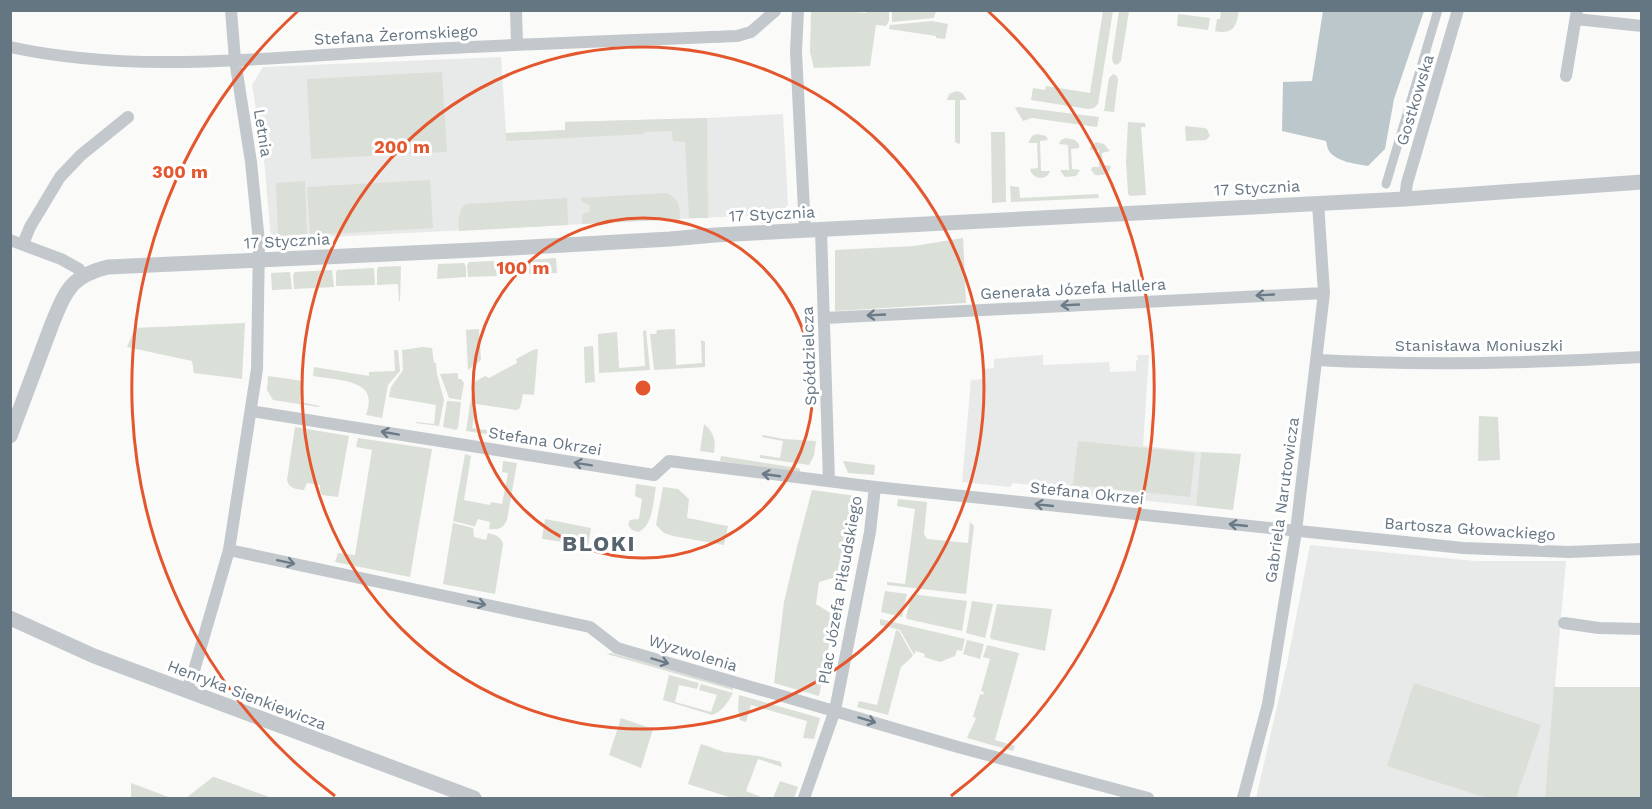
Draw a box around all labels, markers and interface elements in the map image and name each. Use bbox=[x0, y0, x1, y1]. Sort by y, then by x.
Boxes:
street label: Stefana Żeromskiego bbox=[314, 21, 478, 49]
street label: Gostkowska bbox=[1392, 52, 1438, 148]
street label: Letnia bbox=[250, 108, 276, 158]
text: 200 m bbox=[374, 136, 430, 157]
text: 300 m bbox=[152, 161, 208, 182]
street label: 17 Stycznia bbox=[1213, 176, 1301, 200]
street label: 17 Stycznia bbox=[728, 202, 816, 226]
street label: 17 Stycznia bbox=[243, 229, 331, 253]
text: 100 m bbox=[496, 257, 550, 278]
street label: Generała Józefa Hallera bbox=[980, 275, 1166, 303]
one-way arrow bbox=[1256, 290, 1276, 301]
one-way arrow bbox=[1061, 300, 1081, 311]
street label: Spółdzielcza bbox=[798, 306, 820, 406]
one-way arrow bbox=[866, 310, 886, 321]
street label: Stanisława Moniuszki bbox=[1395, 336, 1563, 355]
centre of rings bbox=[633, 378, 653, 398]
street label: Gabriela Narutowicza bbox=[1261, 416, 1303, 584]
street label: Stefana Okrzei bbox=[487, 423, 603, 459]
one-way arrow bbox=[381, 427, 401, 438]
one-way arrow bbox=[574, 459, 593, 470]
one-way arrow bbox=[761, 469, 781, 480]
street label: Stefana Okrzei bbox=[1029, 478, 1145, 508]
street label: Plac Józefa Piłsudskiego bbox=[814, 494, 866, 686]
one-way arrow bbox=[1035, 499, 1055, 510]
street label: Bartosza Głowackiego bbox=[1384, 514, 1556, 544]
one-way arrow bbox=[1229, 519, 1249, 530]
district label: BLOKI bbox=[562, 531, 636, 556]
one-way arrow bbox=[276, 557, 295, 568]
one-way arrow bbox=[467, 597, 486, 609]
street label: Wyzwolenia bbox=[646, 630, 740, 676]
street label: Henryka Sienkiewicza bbox=[165, 656, 329, 734]
one-way arrow bbox=[650, 656, 669, 667]
one-way arrow bbox=[857, 715, 876, 726]

